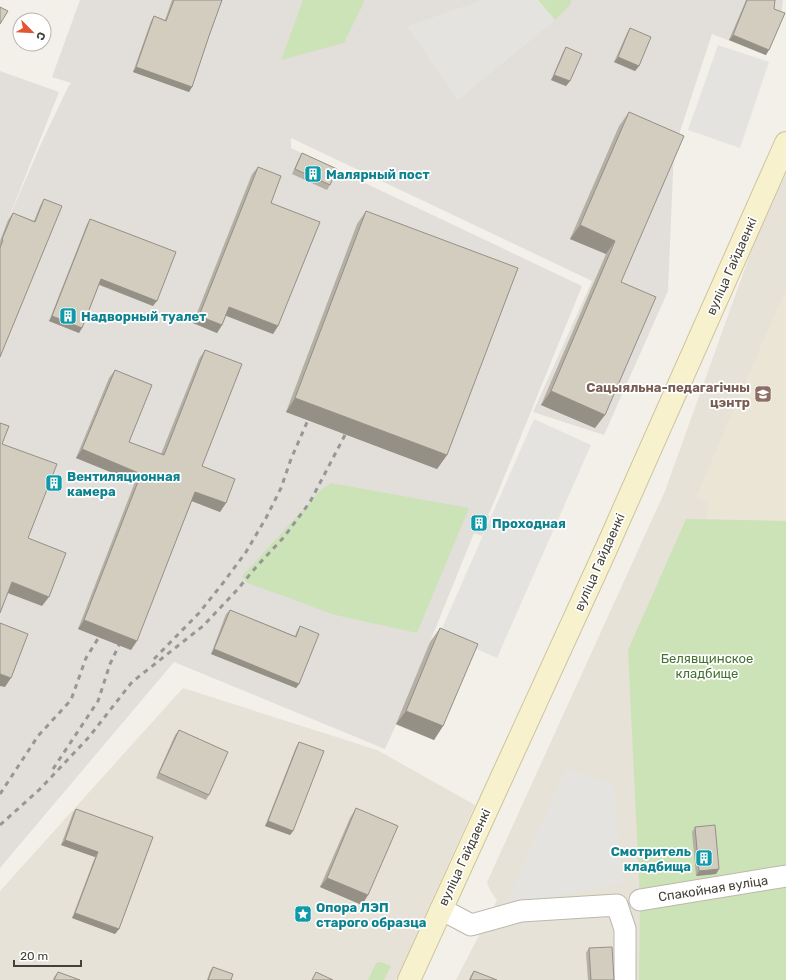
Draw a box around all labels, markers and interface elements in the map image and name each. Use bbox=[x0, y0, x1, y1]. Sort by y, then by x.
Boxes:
north arrow bbox=[12, 12, 52, 52]
text: С bbox=[33, 30, 48, 42]
building icon: Малярный пост bbox=[303, 164, 323, 184]
place label: Малярный пост bbox=[326, 167, 430, 182]
street label: вуліца Гайдаенкі bbox=[703, 215, 760, 317]
building icon: Надворный туалет bbox=[58, 306, 78, 326]
place label: Надворный туалет bbox=[81, 309, 206, 324]
place label: Сацыяльна-педагагічны цэнтр bbox=[586, 380, 750, 410]
school or university icon: Сацыяльна-педагагічны цэнтр bbox=[753, 384, 773, 404]
place label: Вентиляционная камера bbox=[67, 469, 181, 499]
building icon: Вентиляционная камера bbox=[44, 473, 64, 493]
street label: вуліца Гайдаенкі bbox=[571, 511, 628, 613]
building icon: Проходная bbox=[469, 513, 489, 533]
place label: Проходная bbox=[492, 516, 566, 531]
park label: Белявщинское кладбище bbox=[661, 651, 753, 681]
street label: вуліца Гайдаенкі bbox=[435, 806, 493, 908]
place label: Смотритель кладбища bbox=[611, 844, 691, 874]
building icon: Смотритель кладбища bbox=[694, 848, 714, 868]
street label: Спакойная вуліца bbox=[657, 872, 769, 905]
place label: Опора ЛЭП старого образца bbox=[316, 900, 426, 930]
place icon: Опора ЛЭП старого образца bbox=[293, 904, 313, 924]
scale bar bbox=[14, 942, 81, 968]
text: 20 m bbox=[20, 949, 48, 963]

